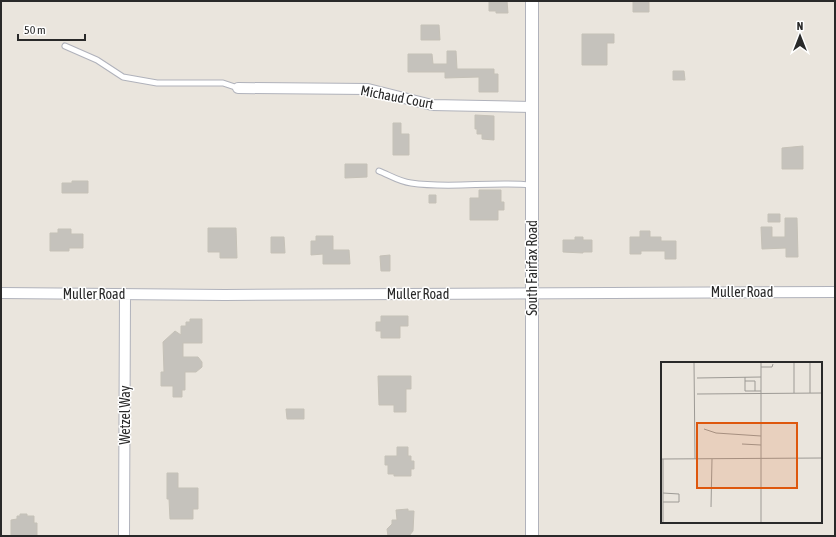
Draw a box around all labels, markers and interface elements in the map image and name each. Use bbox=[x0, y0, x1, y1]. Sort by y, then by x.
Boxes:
scale bar bbox=[18, 16, 85, 42]
north arrow bbox=[780, 16, 820, 56]
text: N bbox=[797, 20, 803, 32]
text: 50 m bbox=[24, 23, 46, 37]
street label: Michaud Court bbox=[359, 82, 435, 112]
street label: South Fairfax Road bbox=[524, 220, 540, 316]
street label: Muller Road bbox=[711, 284, 773, 300]
street label: Muller Road bbox=[63, 286, 125, 302]
street label: Muller Road bbox=[387, 286, 449, 302]
inset map bbox=[661, 362, 822, 523]
street label: Wetzel Way bbox=[117, 385, 133, 445]

